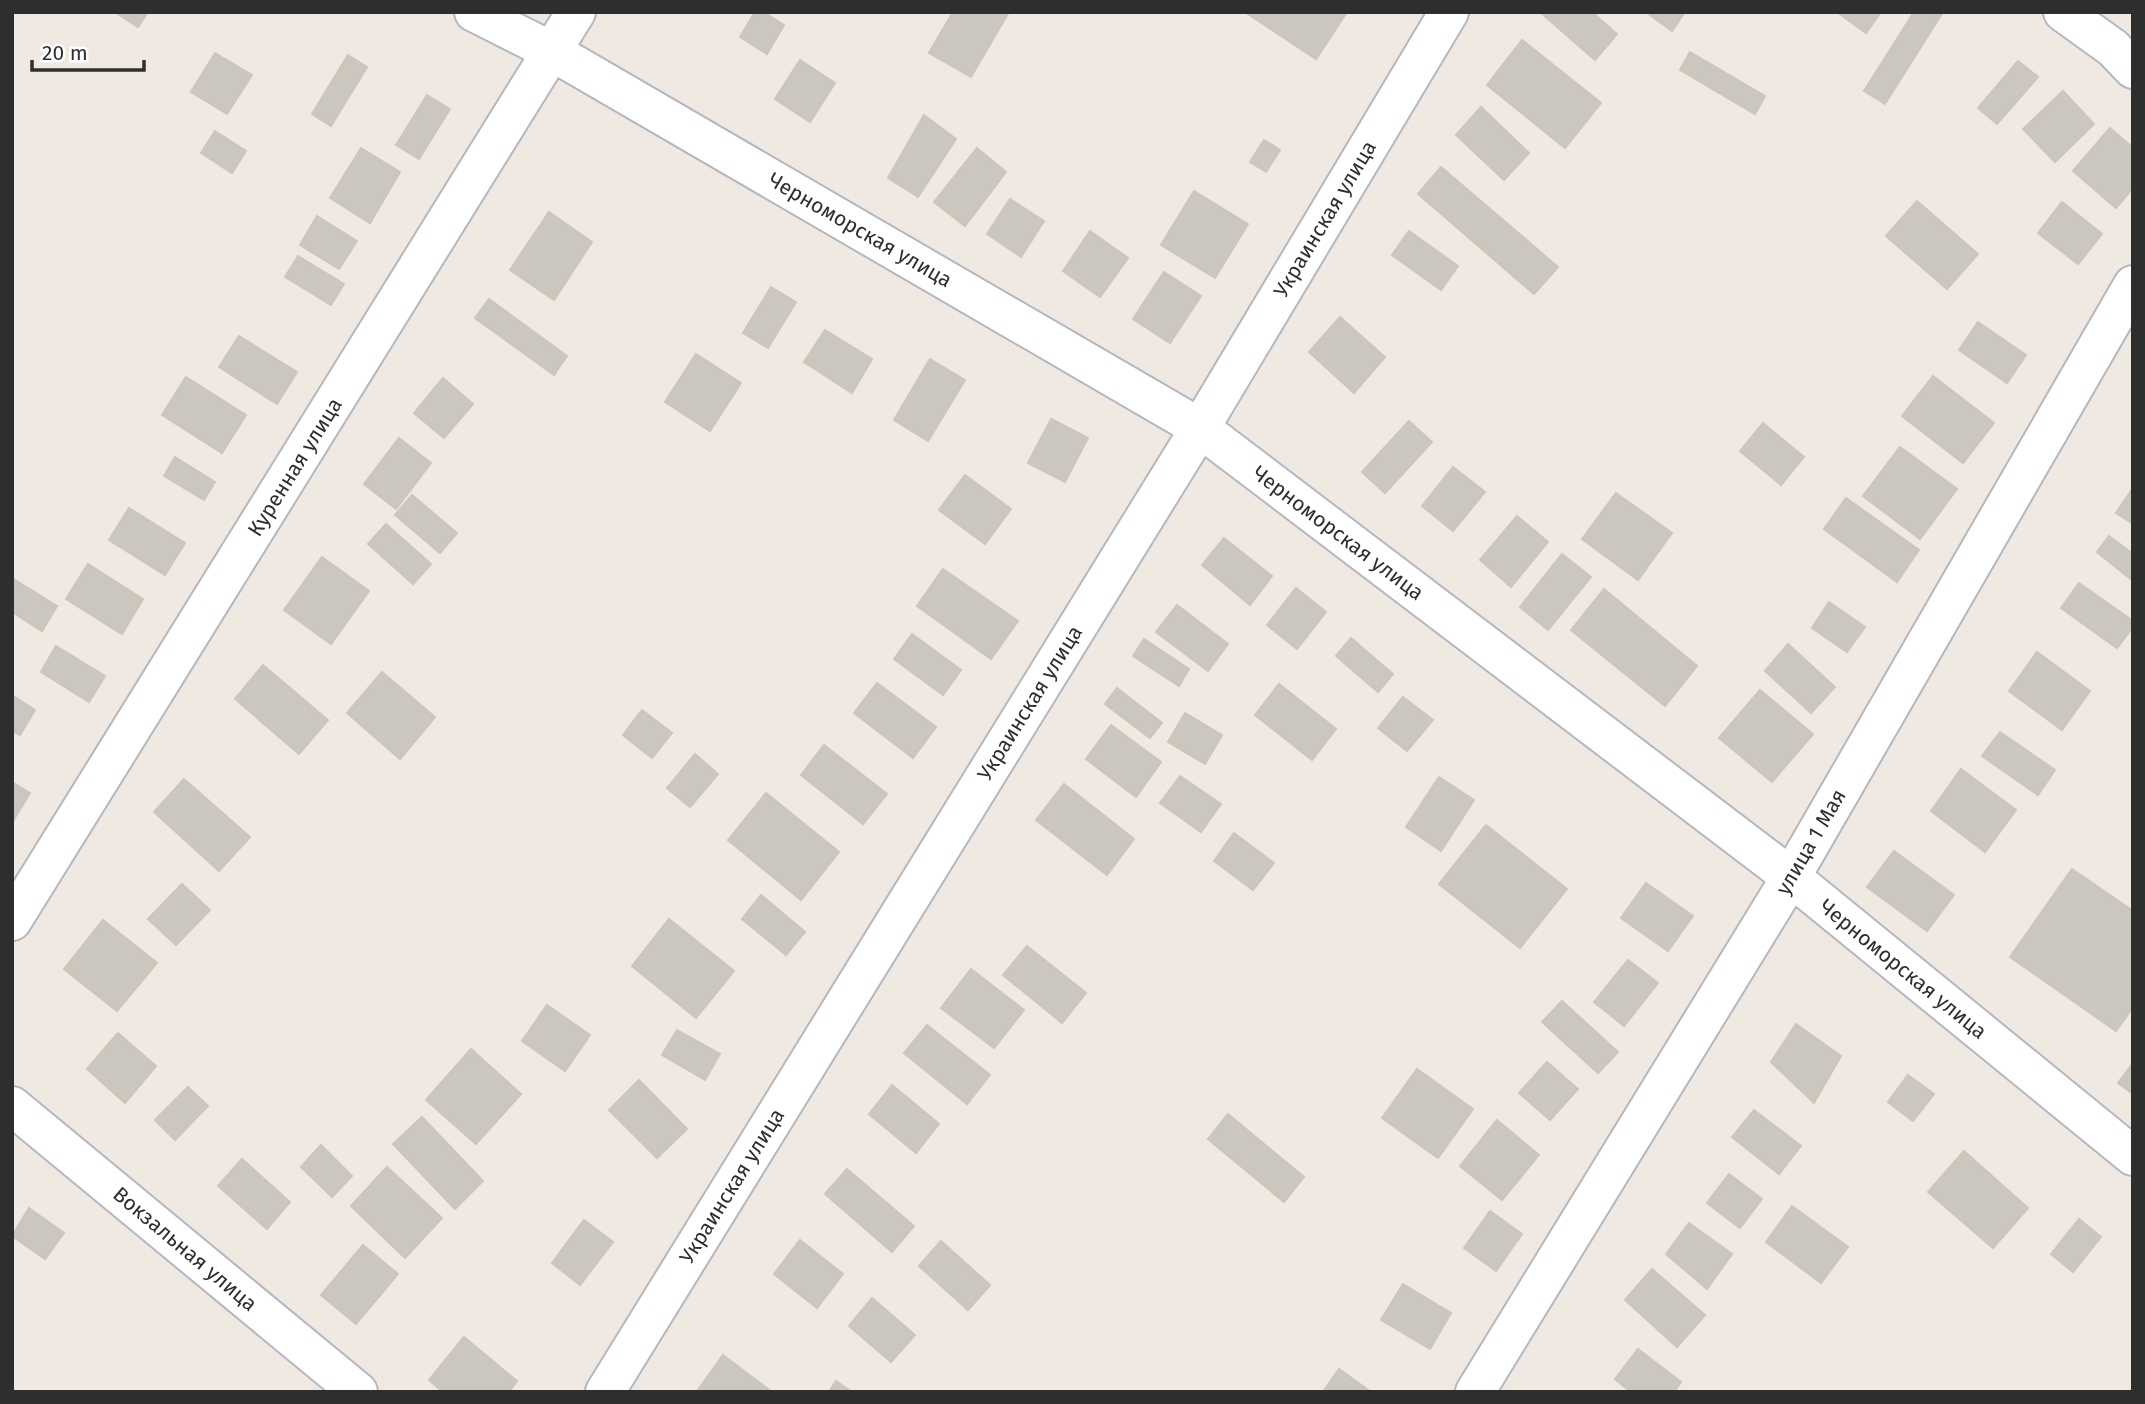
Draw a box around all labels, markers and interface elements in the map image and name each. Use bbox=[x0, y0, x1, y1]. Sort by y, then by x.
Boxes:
scale bar bbox=[32, 28, 144, 72]
text: 20 m bbox=[42, 40, 88, 66]
street label: Украинская улица bbox=[1268, 136, 1382, 302]
street label: Черноморская улица bbox=[763, 167, 957, 293]
street label: Куренная улица bbox=[242, 393, 348, 541]
street label: Черноморская улица bbox=[1247, 460, 1429, 606]
street label: Украинская улица bbox=[972, 621, 1088, 785]
street label: улица 1 Мая bbox=[1770, 784, 1852, 900]
street label: Черноморская улица bbox=[1814, 893, 1992, 1045]
street label: Украинская улица bbox=[674, 1104, 790, 1268]
street label: Вокзальная улица bbox=[108, 1181, 262, 1317]

